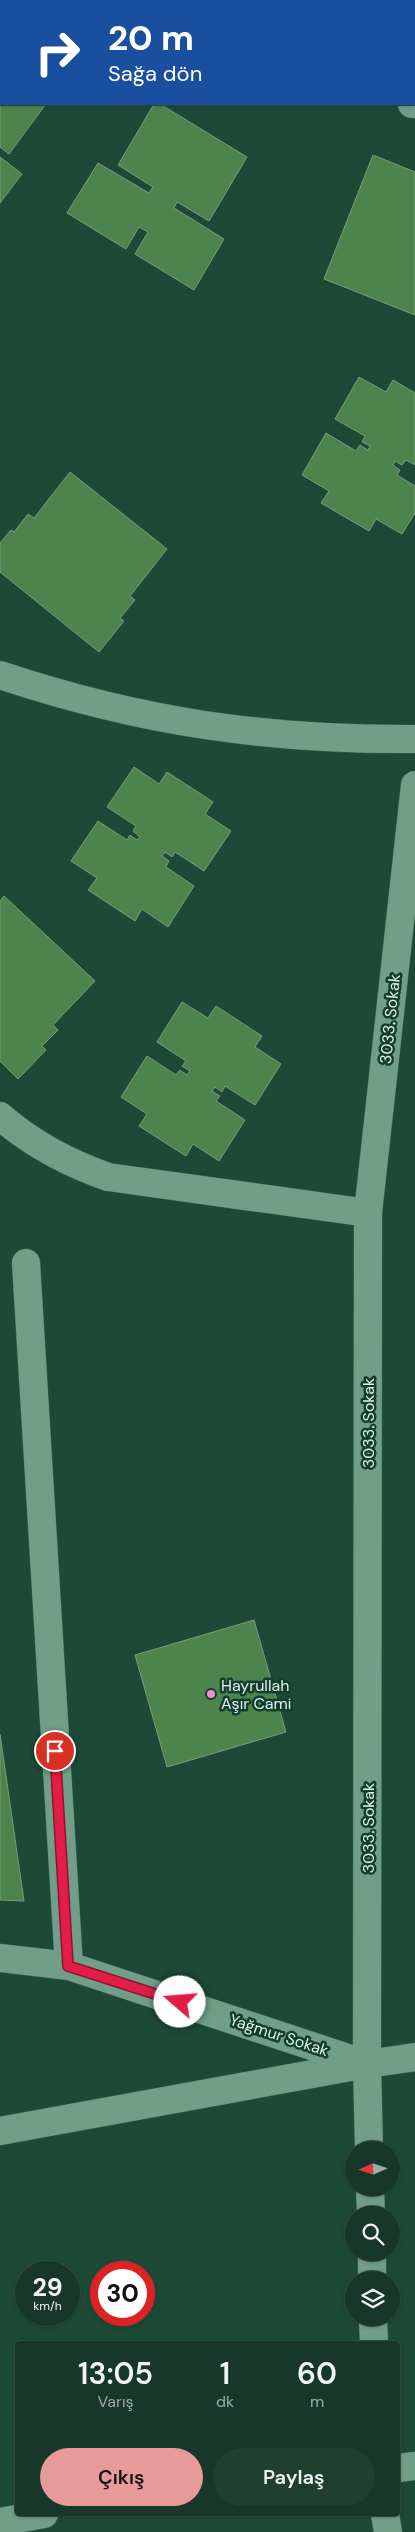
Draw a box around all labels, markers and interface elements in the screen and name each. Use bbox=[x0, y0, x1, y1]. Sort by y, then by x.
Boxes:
text: 20 m bbox=[108, 15, 194, 61]
icon: right bbox=[25, 20, 90, 85]
text: Sağa dön bbox=[108, 59, 202, 88]
street label: 3033. Sokak bbox=[375, 973, 405, 1065]
street label: 3033. Sokak bbox=[358, 1378, 379, 1468]
place label: Hayrullah Aşır Cami bbox=[221, 1675, 291, 1714]
marker: Hayrullah Aşır Cami bbox=[205, 1688, 217, 1700]
pin bbox=[34, 1730, 76, 1772]
icon: arrive bbox=[41, 1737, 69, 1765]
street label: 3033. Sokak bbox=[358, 1783, 379, 1873]
position arrow bbox=[153, 1975, 205, 2027]
street label: Yağmur Sokak bbox=[227, 2009, 331, 2061]
north arrow bbox=[345, 2141, 400, 2196]
map controls bbox=[345, 2141, 400, 2326]
button: search bbox=[345, 2206, 400, 2261]
speed limit sign: 30 bbox=[90, 2261, 155, 2326]
text: 29 bbox=[32, 2271, 63, 2304]
button: layers bbox=[345, 2271, 400, 2326]
text: km/h bbox=[33, 2298, 62, 2314]
text: 13:05 bbox=[78, 2354, 153, 2393]
text: 1 bbox=[220, 2354, 230, 2393]
text: 60 bbox=[297, 2354, 337, 2393]
text: Varış bbox=[97, 2391, 134, 2412]
text: dk bbox=[216, 2391, 234, 2412]
text: m bbox=[310, 2391, 324, 2412]
button: Çıkış bbox=[40, 2448, 203, 2506]
button: Paylaş bbox=[213, 2448, 375, 2506]

